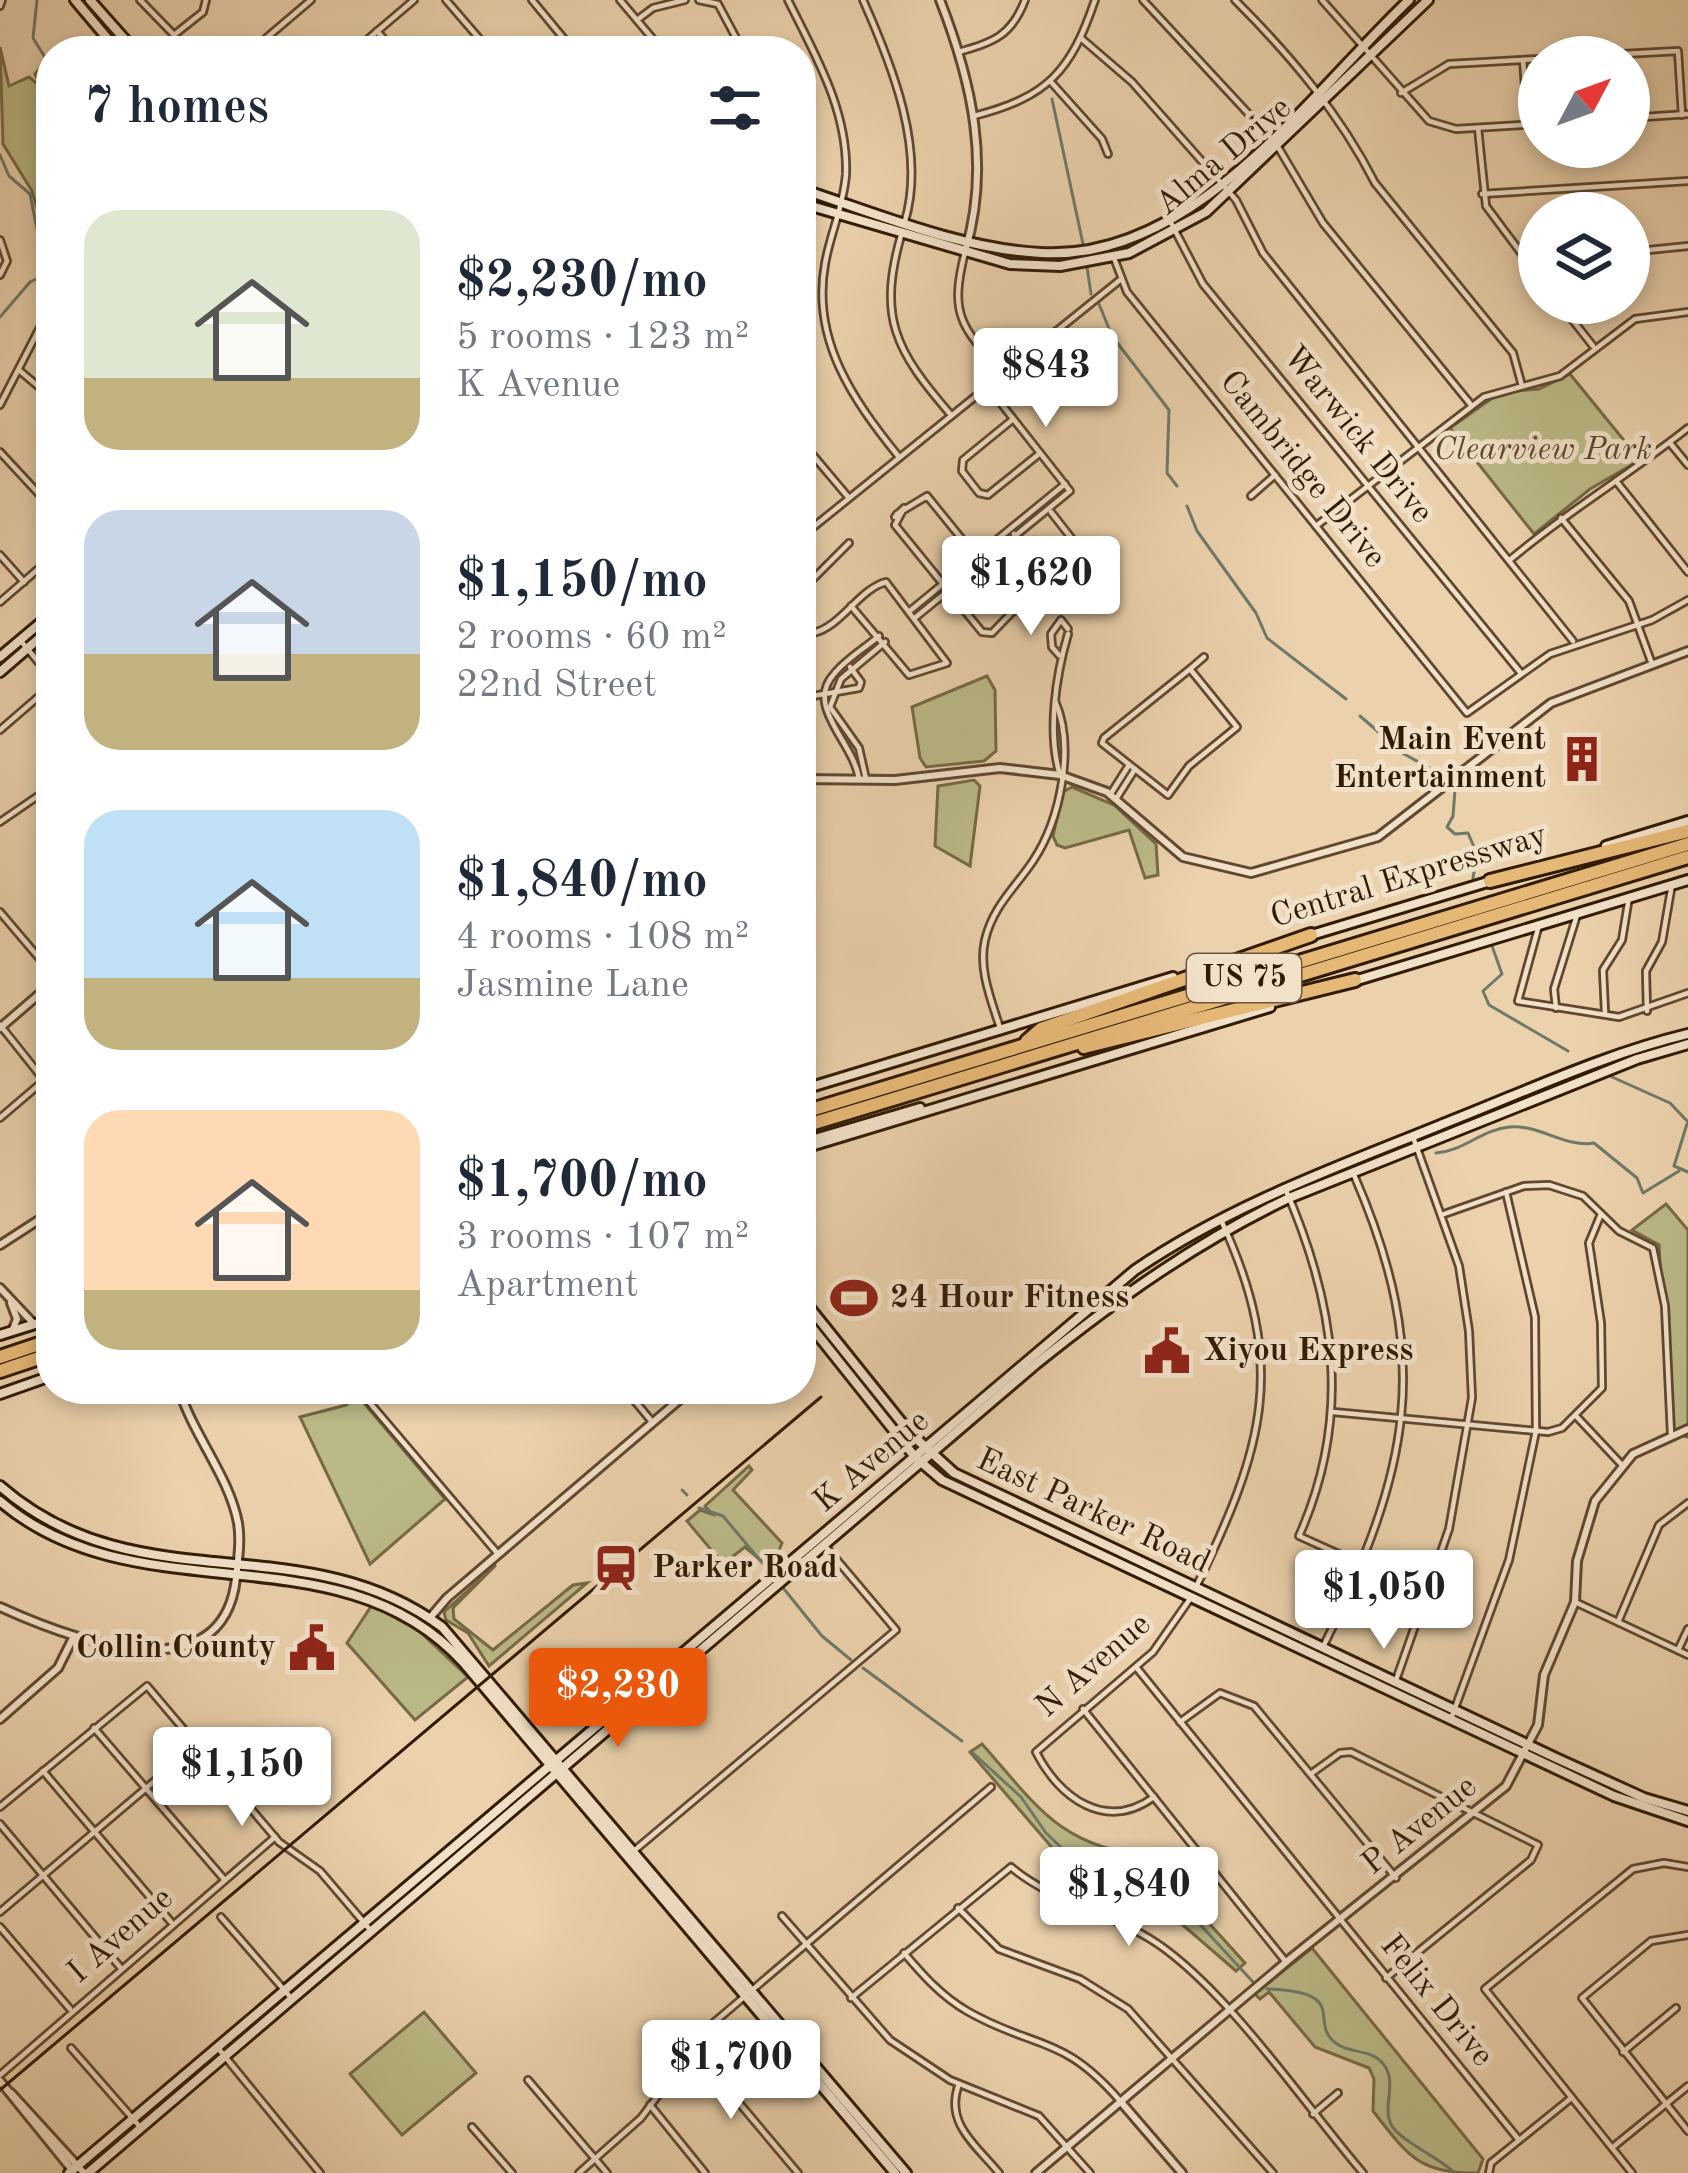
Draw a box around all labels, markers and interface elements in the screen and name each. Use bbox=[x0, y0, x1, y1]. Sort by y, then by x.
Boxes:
north arrow bbox=[1518, 36, 1650, 168]
map controls bbox=[1518, 36, 1650, 324]
icon: filters bbox=[702, 75, 768, 141]
text: 7 homes bbox=[84, 83, 269, 134]
street label: Alma Drive bbox=[1150, 91, 1298, 223]
button: layers bbox=[1518, 192, 1650, 324]
text: $2,230/mo bbox=[456, 257, 708, 308]
icon: home bbox=[180, 258, 324, 402]
text: 5 rooms · 123 m² bbox=[456, 318, 749, 357]
pin: $843 bbox=[975, 328, 1117, 430]
street label: Warwick Drive bbox=[1276, 340, 1438, 530]
text: $843 bbox=[1001, 347, 1091, 386]
street label: Cambridge Drive bbox=[1213, 365, 1391, 575]
text: K Avenue bbox=[456, 366, 620, 405]
park label: Clearview Park bbox=[1434, 434, 1652, 467]
pin: $1,620 bbox=[933, 536, 1129, 638]
text: $1,620 bbox=[969, 555, 1093, 594]
text: $1,150/mo bbox=[456, 557, 708, 608]
icon: home bbox=[180, 558, 324, 702]
text: 2 rooms · 60 m² bbox=[456, 618, 727, 657]
text: 22nd Street bbox=[456, 666, 657, 705]
place label: Main Event Entertainment bbox=[1334, 724, 1546, 795]
building icon: Main Event Entertainment bbox=[1557, 734, 1607, 784]
street label: Central Expressway bbox=[1267, 819, 1551, 935]
text: $1,840/mo bbox=[456, 857, 708, 908]
icon: home bbox=[180, 858, 324, 1002]
text: 4 rooms · 108 m² bbox=[456, 918, 749, 957]
road number: US 75 bbox=[1187, 954, 1301, 1002]
text: Jasmine Lane bbox=[456, 966, 689, 1005]
text: $1,700/mo bbox=[456, 1157, 708, 1208]
icon: home bbox=[180, 1158, 324, 1302]
text: 3 rooms · 107 m² bbox=[456, 1218, 749, 1257]
text: Apartment bbox=[456, 1266, 639, 1305]
sports icon: 24 Hour Fitness bbox=[829, 1273, 879, 1323]
place label: 24 Hour Fitness bbox=[890, 1282, 1129, 1315]
public building icon: Xiyou Express bbox=[1142, 1326, 1192, 1376]
place label: Xiyou Express bbox=[1203, 1335, 1413, 1368]
street label: K Avenue bbox=[808, 1405, 936, 1519]
street label: East Parker Road bbox=[971, 1443, 1215, 1581]
station icon: Parker Road bbox=[591, 1543, 641, 1593]
pin: $1,050 bbox=[1286, 1550, 1482, 1652]
place label: Parker Road bbox=[652, 1552, 838, 1585]
text: $1,050 bbox=[1322, 1569, 1446, 1608]
street label: N Avenue bbox=[1031, 1608, 1157, 1724]
public building icon: Collin County bbox=[287, 1623, 337, 1673]
place label: Collin County bbox=[76, 1632, 276, 1665]
pin: $2,230 bbox=[520, 1648, 716, 1750]
text: $2,230 bbox=[556, 1667, 680, 1706]
pin: $1,150 bbox=[144, 1727, 340, 1829]
text: $1,150 bbox=[180, 1746, 304, 1785]
street label: P Avenue bbox=[1357, 1770, 1483, 1882]
pin: $1,840 bbox=[1031, 1847, 1227, 1949]
text: $1,840 bbox=[1067, 1866, 1191, 1905]
street label: I Avenue bbox=[62, 1882, 180, 1990]
street label: Felix Drive bbox=[1373, 1929, 1499, 2073]
pin: $1,700 bbox=[633, 2020, 829, 2122]
text: $1,700 bbox=[669, 2039, 793, 2078]

